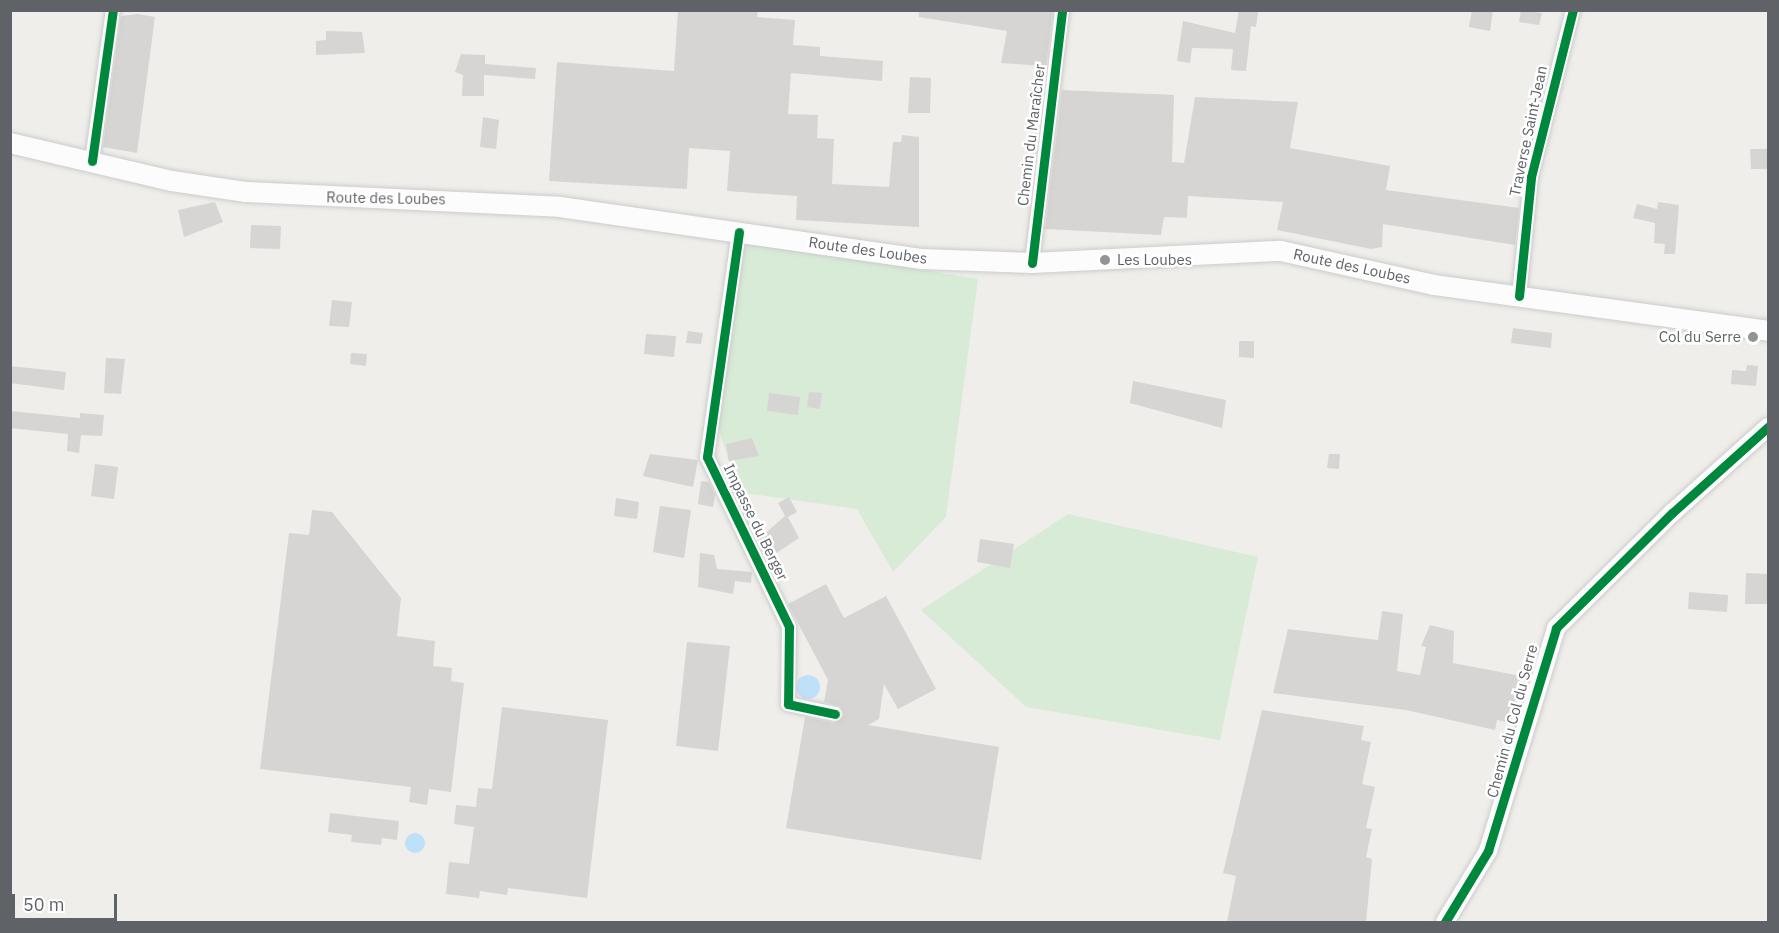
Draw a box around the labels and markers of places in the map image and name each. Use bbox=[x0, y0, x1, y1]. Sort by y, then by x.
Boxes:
place label: Les Loubes bbox=[1117, 251, 1192, 269]
marker: Les Loubes bbox=[1098, 253, 1112, 267]
place label: Col du Serre bbox=[1659, 328, 1741, 346]
marker: Col du Serre bbox=[1746, 330, 1760, 344]

